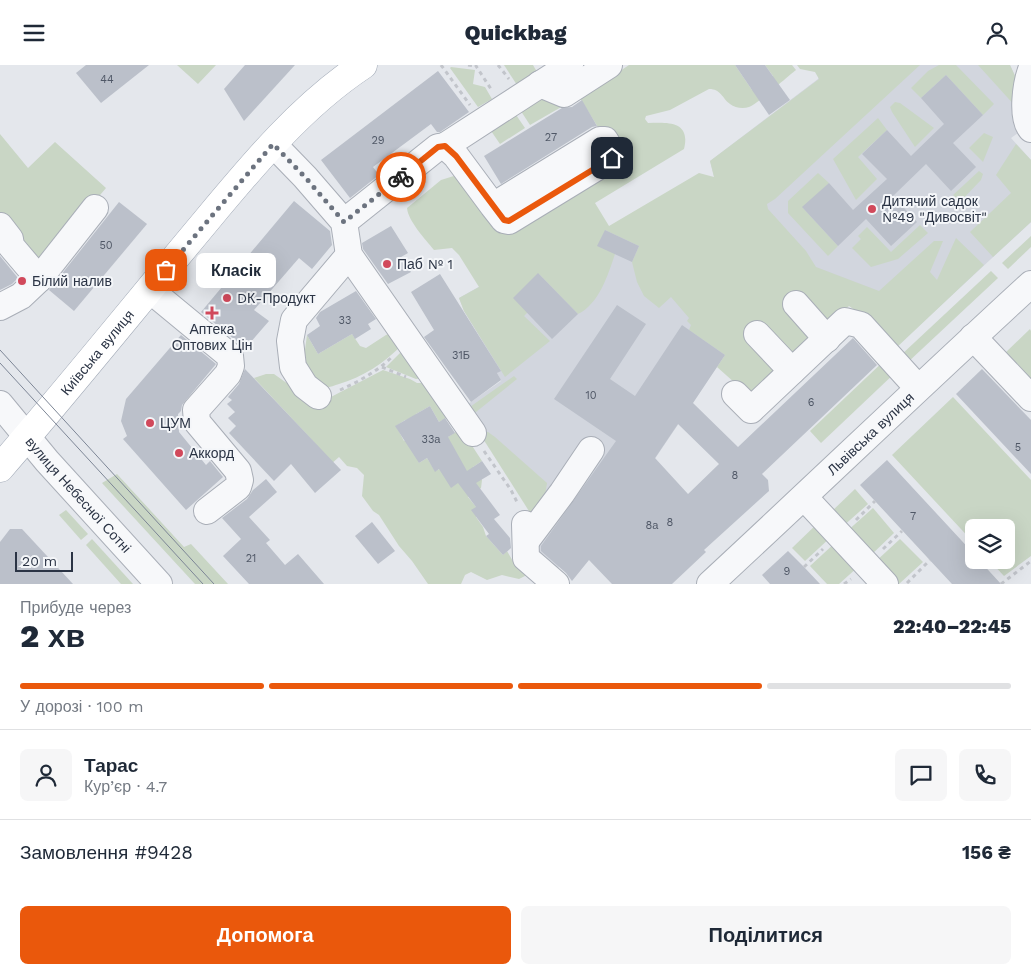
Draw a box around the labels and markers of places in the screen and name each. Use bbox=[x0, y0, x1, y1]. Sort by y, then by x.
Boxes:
pin bbox=[591, 137, 633, 179]
place label: Дитячий садок №49 "Дивосвіт" bbox=[882, 193, 987, 225]
marker: Дитячий садок №49 "Дивосвіт" bbox=[866, 203, 878, 215]
pin bbox=[145, 249, 187, 291]
callout: Класік bbox=[196, 253, 276, 287]
place label: Паб № 1 bbox=[397, 256, 453, 272]
marker: Паб № 1 bbox=[381, 258, 393, 270]
place label: Білий налив bbox=[32, 273, 112, 289]
marker: Білий налив bbox=[16, 275, 28, 287]
place label: DК-Продукт bbox=[237, 290, 316, 306]
marker: DК-Продукт bbox=[221, 292, 233, 304]
marker: Аптека Оптових Цін bbox=[206, 307, 218, 319]
place label: Аптека Оптових Цін bbox=[172, 321, 252, 353]
place label: ЦУМ bbox=[160, 415, 191, 431]
marker: ЦУМ bbox=[144, 417, 156, 429]
place label: Аккорд bbox=[189, 445, 234, 461]
marker: Аккорд bbox=[173, 447, 185, 459]

